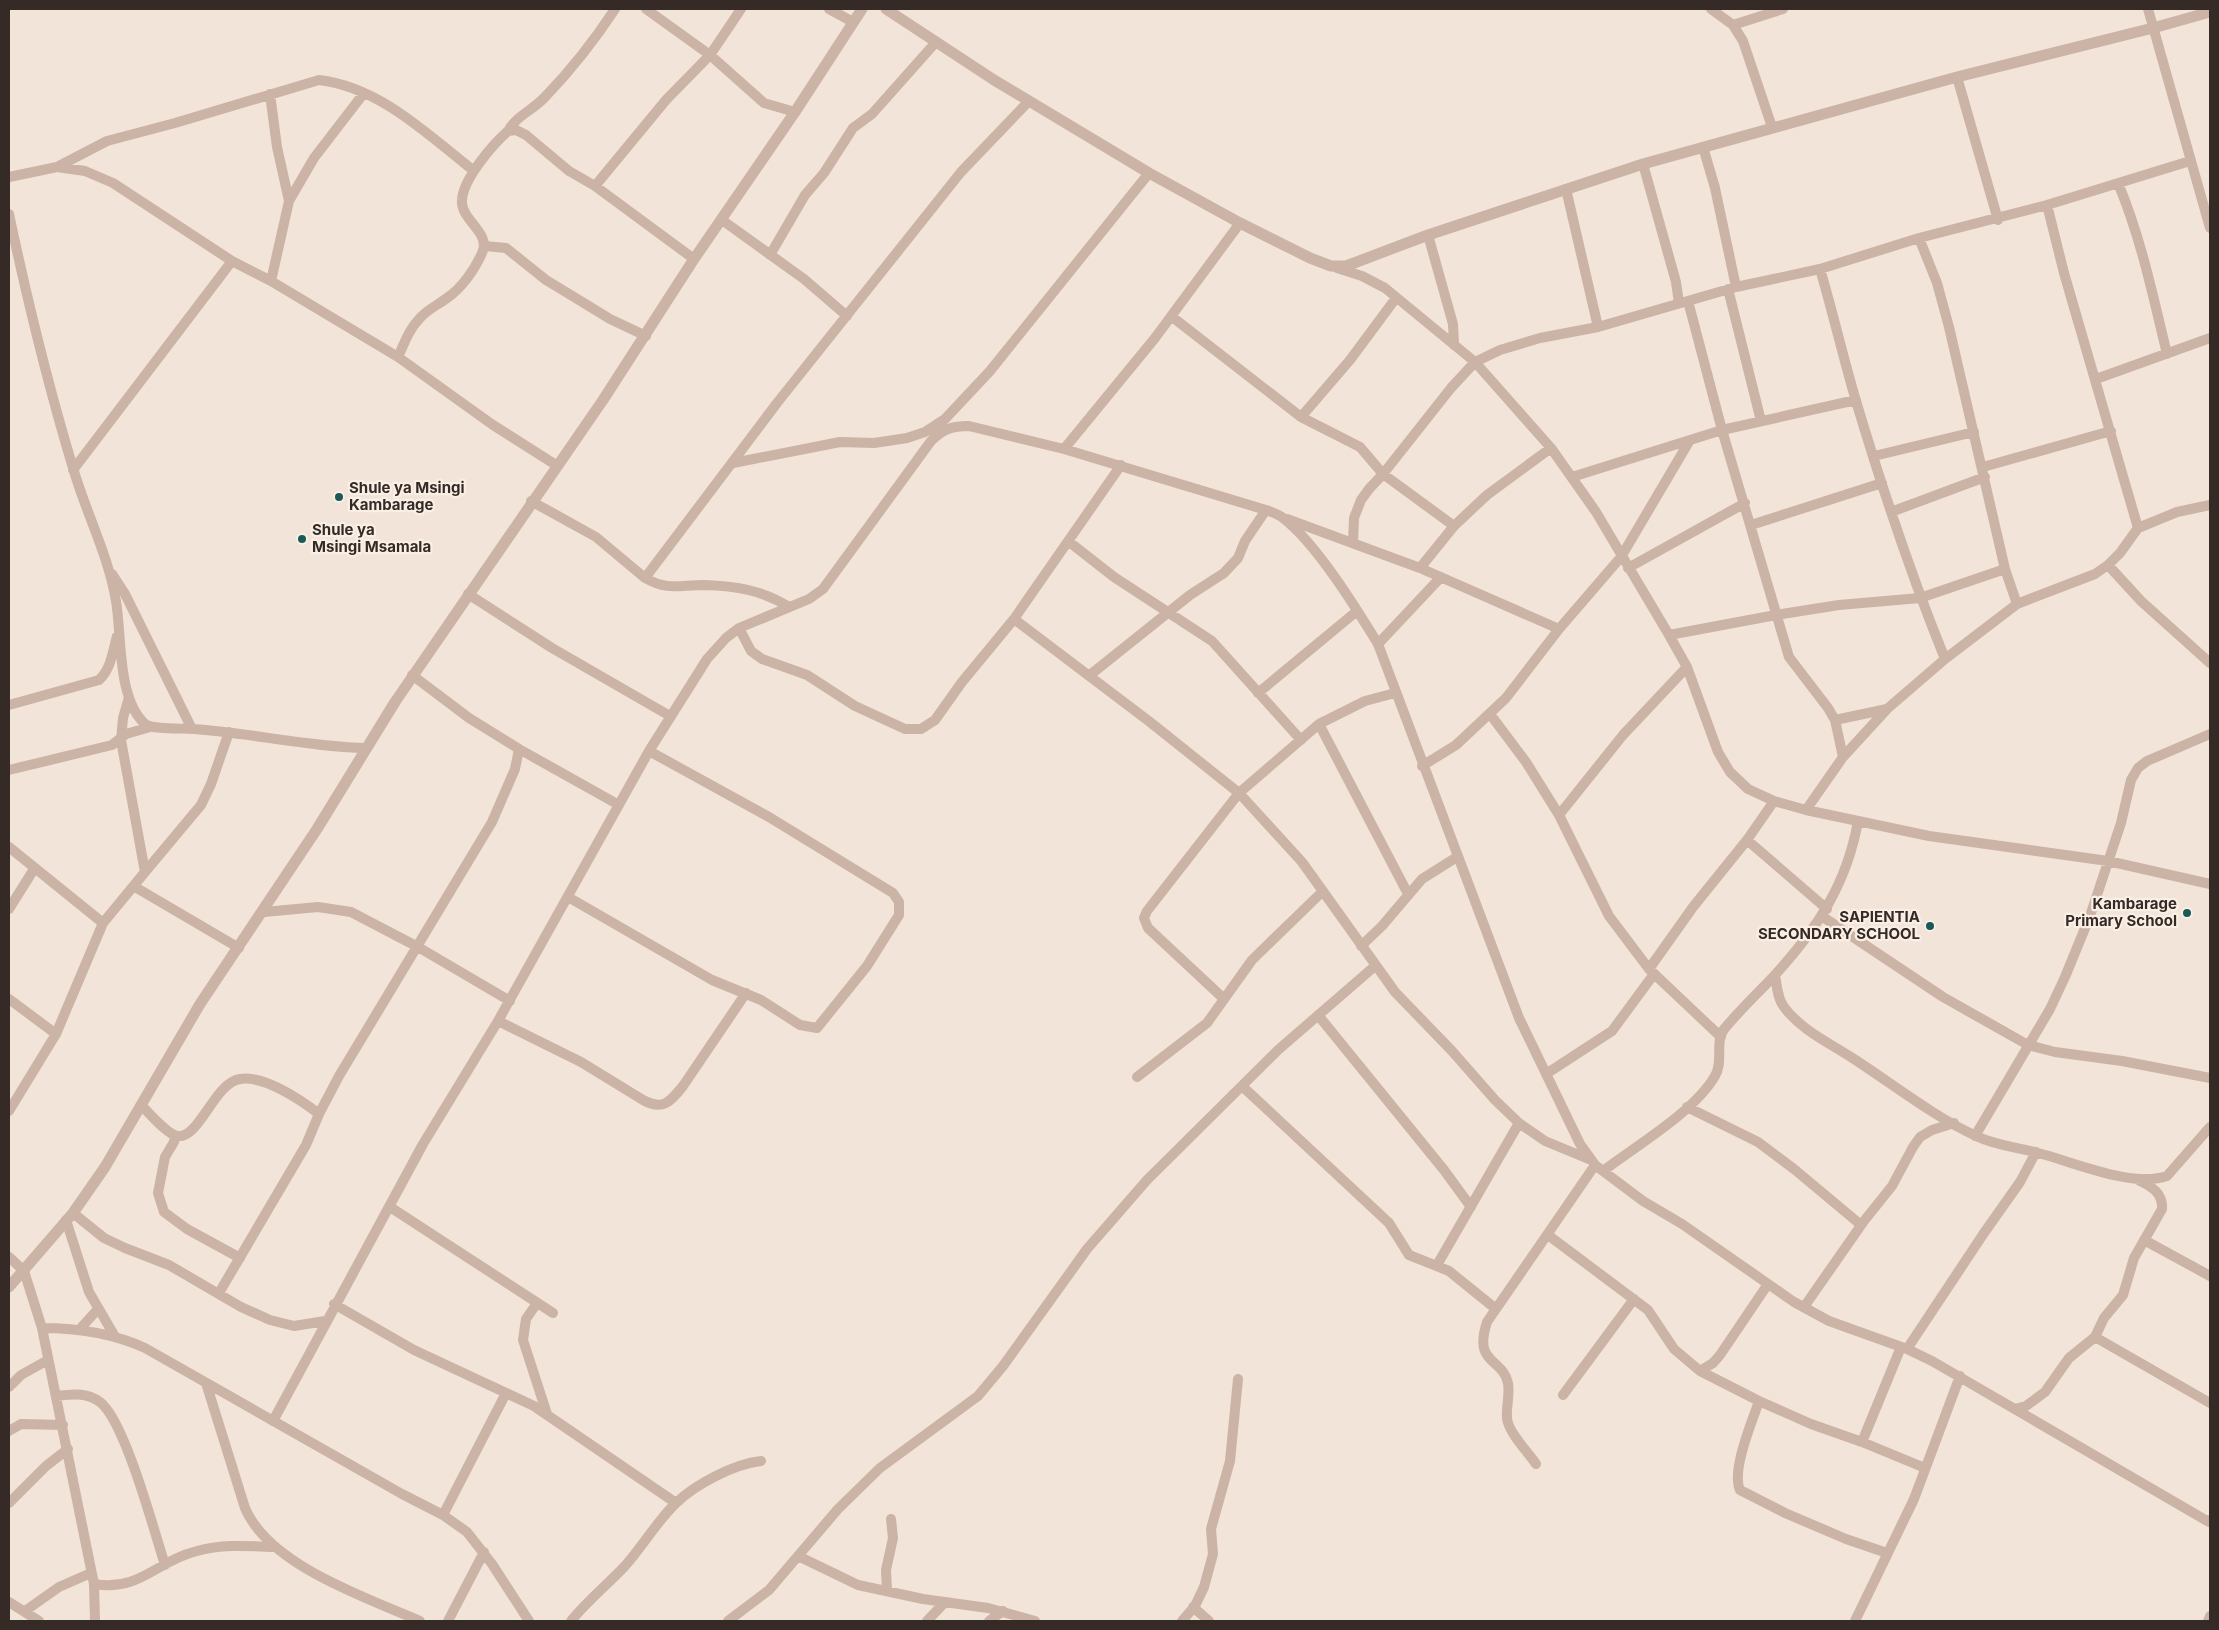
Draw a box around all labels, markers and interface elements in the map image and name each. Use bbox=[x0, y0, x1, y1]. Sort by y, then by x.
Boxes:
place label: Shule ya Msingi Kambarage bbox=[349, 478, 465, 514]
marker: Shule ya Msingi Kambarage bbox=[333, 491, 345, 503]
place label: Shule ya Msingi Msamala bbox=[312, 520, 431, 556]
marker: Shule ya Msingi Msamala bbox=[296, 533, 308, 545]
place label: Kambarage Primary School bbox=[2065, 894, 2177, 930]
place label: SAPIENTIA SECONDARY SCHOOL bbox=[1758, 907, 1920, 943]
marker: Kambarage Primary School bbox=[2181, 907, 2193, 919]
marker: SAPIENTIA SECONDARY SCHOOL bbox=[1924, 920, 1936, 932]

